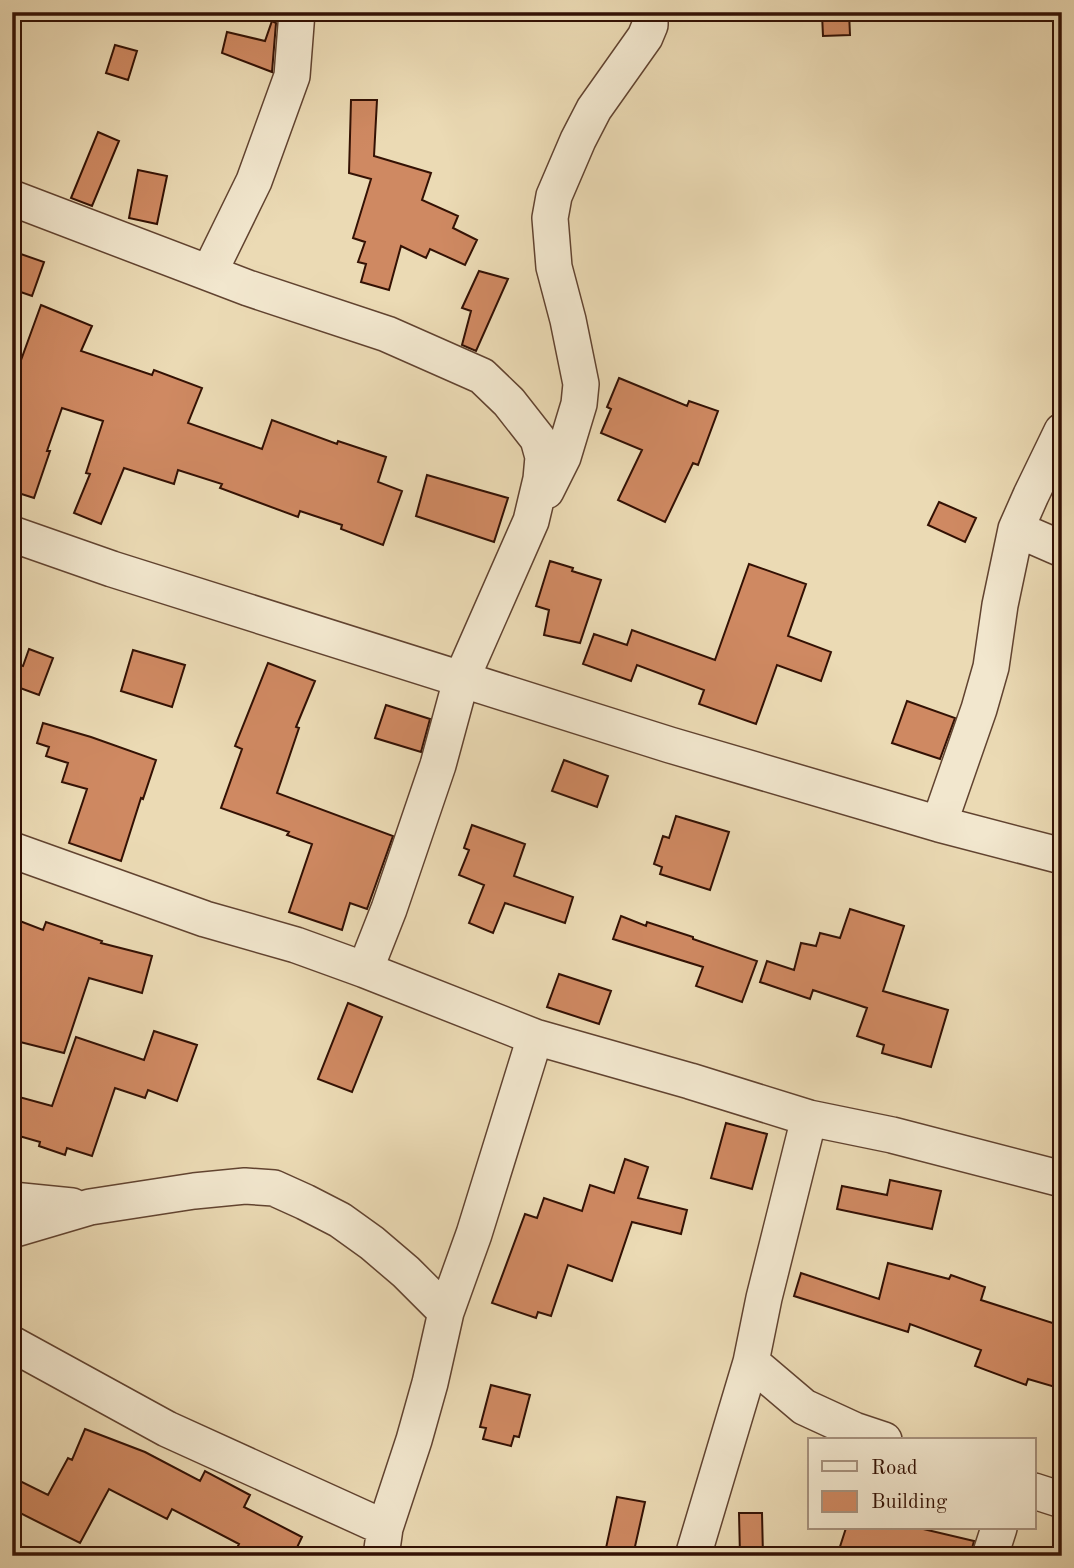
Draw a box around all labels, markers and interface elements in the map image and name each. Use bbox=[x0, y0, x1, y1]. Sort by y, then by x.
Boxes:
legend bbox=[808, 1438, 1036, 1530]
text: Road bbox=[871, 1458, 918, 1479]
text: Building bbox=[871, 1492, 948, 1513]

